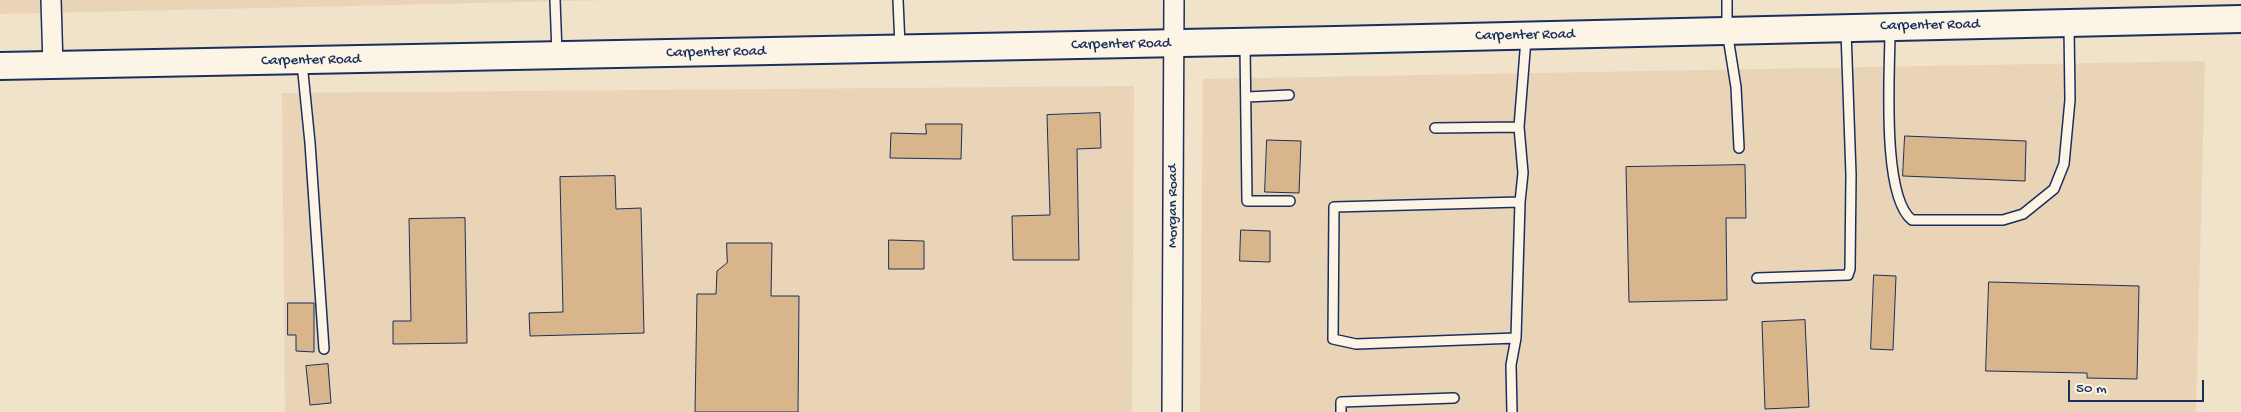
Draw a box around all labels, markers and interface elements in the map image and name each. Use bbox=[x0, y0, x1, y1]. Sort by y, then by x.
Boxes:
street label: Carpenter Road bbox=[1880, 16, 1980, 36]
street label: Carpenter Road bbox=[1475, 26, 1575, 46]
street label: Carpenter Road bbox=[1071, 35, 1171, 55]
street label: Carpenter Road bbox=[666, 43, 766, 63]
street label: Carpenter Road bbox=[261, 51, 361, 71]
street label: Morgan Road bbox=[1165, 164, 1183, 248]
scale bar bbox=[2071, 370, 2207, 402]
text: 50 m bbox=[2076, 380, 2107, 398]

